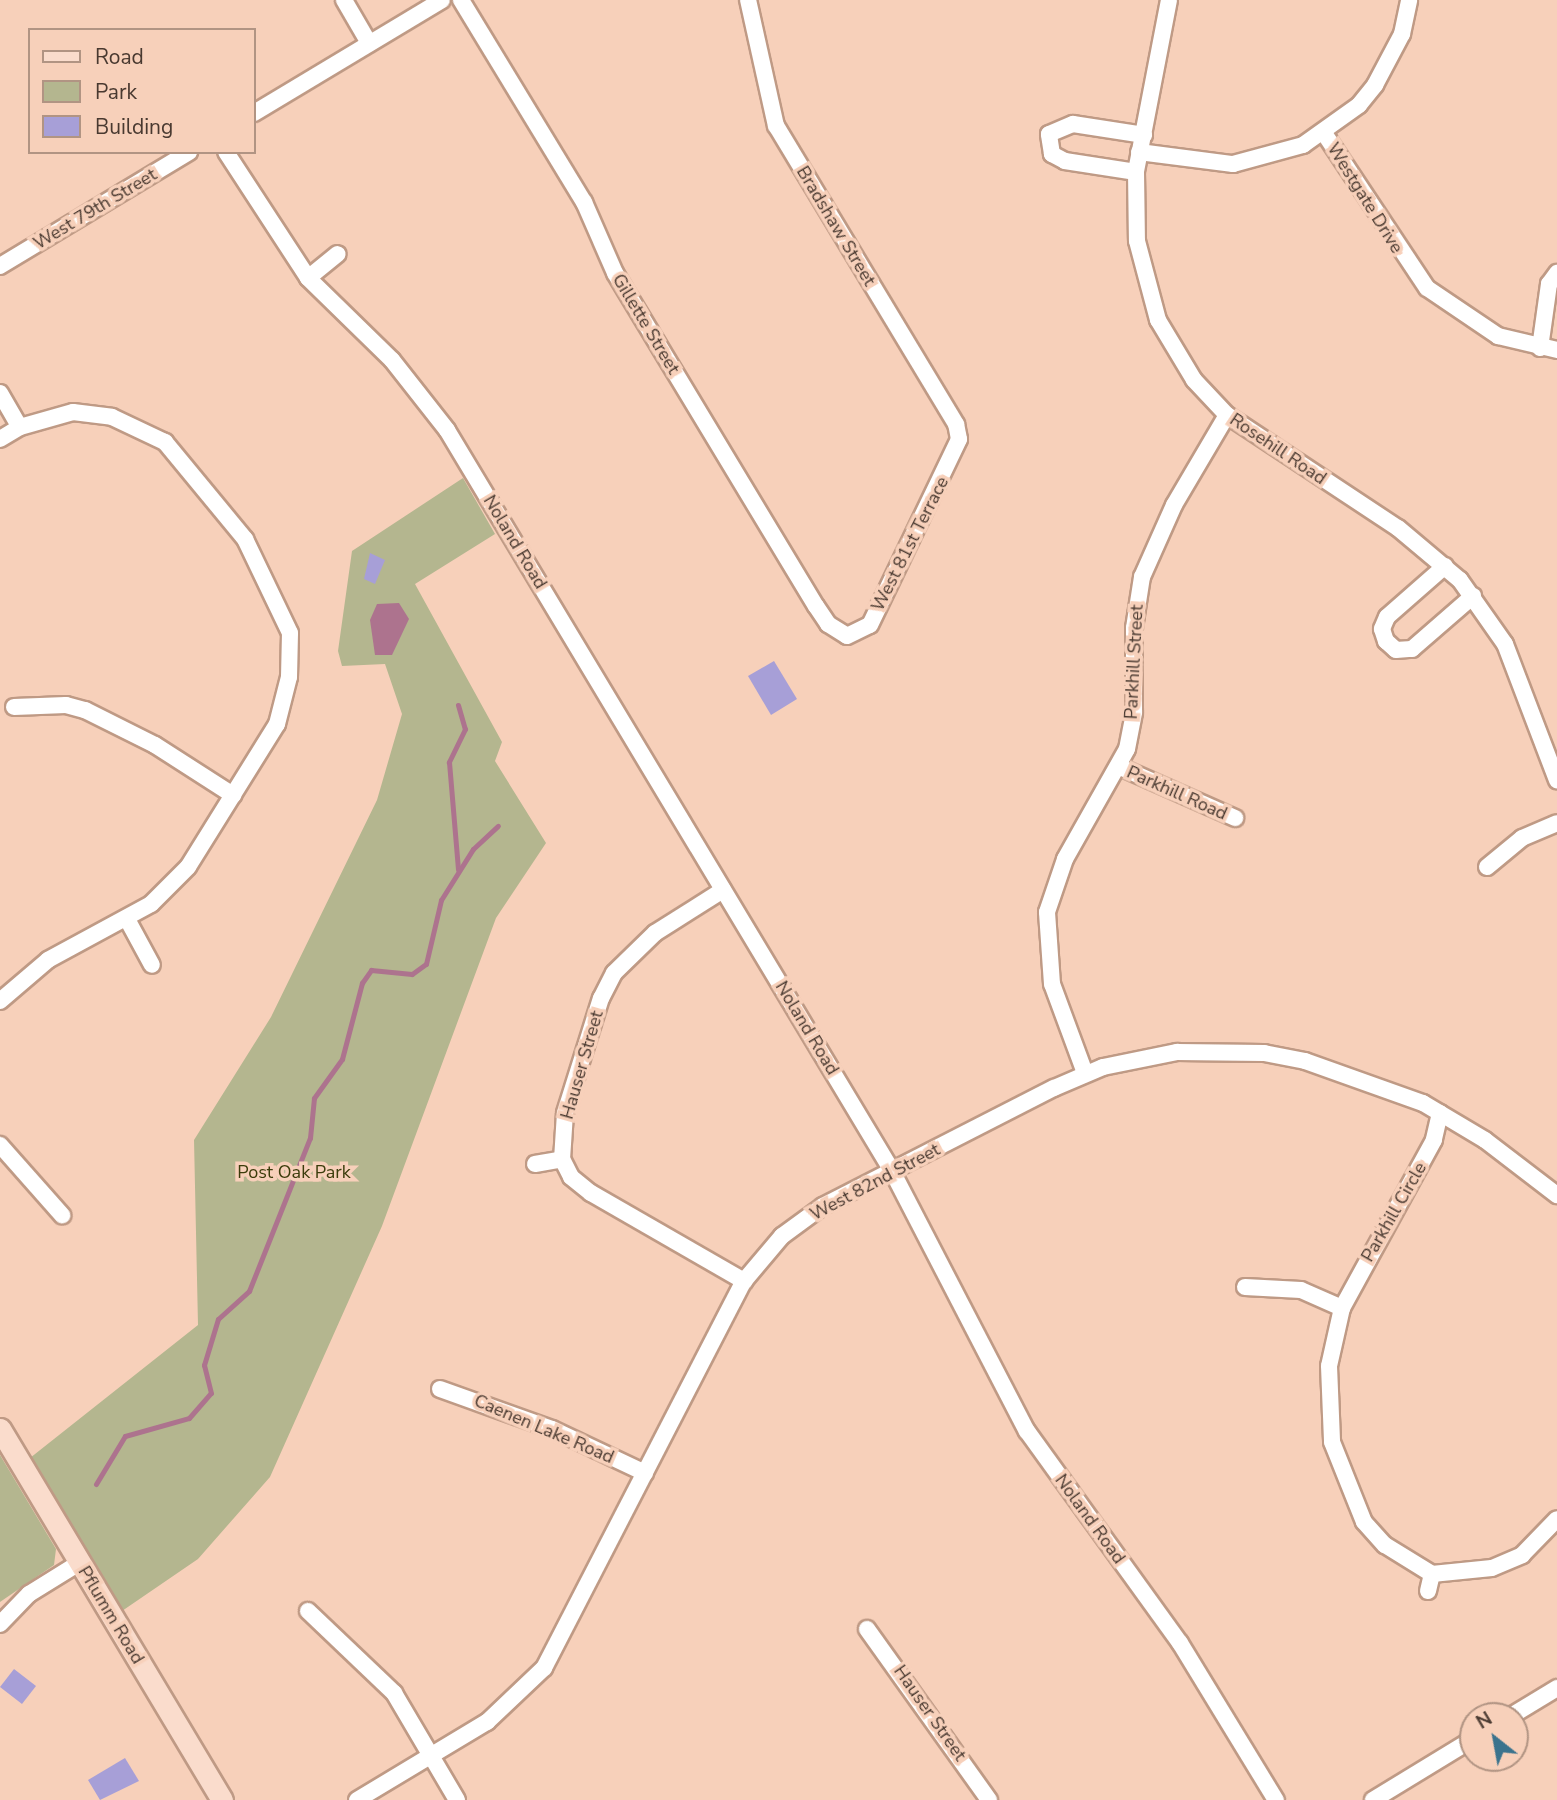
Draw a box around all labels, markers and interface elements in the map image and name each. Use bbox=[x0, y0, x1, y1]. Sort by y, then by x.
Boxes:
legend bbox=[28, 28, 256, 154]
text: Road bbox=[95, 43, 144, 71]
text: Park bbox=[95, 78, 137, 106]
text: Building bbox=[95, 113, 173, 141]
street label: Westgate Drive bbox=[1322, 139, 1408, 257]
street label: Bradshaw Street bbox=[792, 162, 880, 290]
street label: West 79th Street bbox=[30, 164, 160, 254]
street label: Gillette Street bbox=[608, 270, 684, 378]
street label: Rosehill Road bbox=[1226, 409, 1330, 489]
street label: West 81st Terrace bbox=[867, 473, 953, 615]
street label: Noland Road bbox=[479, 491, 551, 593]
street label: Parkhill Street bbox=[1120, 604, 1148, 720]
street label: Parkhill Road bbox=[1124, 761, 1230, 825]
street label: Noland Road bbox=[771, 977, 843, 1079]
street label: Hauser Street bbox=[556, 1008, 608, 1122]
street label: West 82nd Street bbox=[806, 1139, 944, 1225]
street label: Parkhill Circle bbox=[1357, 1158, 1431, 1266]
park label: Post Oak Park bbox=[237, 1161, 351, 1183]
street label: Caenen Lake Road bbox=[471, 1390, 617, 1468]
street label: Noland Road bbox=[1050, 1470, 1130, 1568]
street label: Pflumm Road bbox=[73, 1562, 149, 1668]
street label: Hauser Street bbox=[889, 1661, 971, 1765]
north arrow bbox=[1459, 1702, 1529, 1772]
text: N bbox=[1471, 1706, 1497, 1736]

